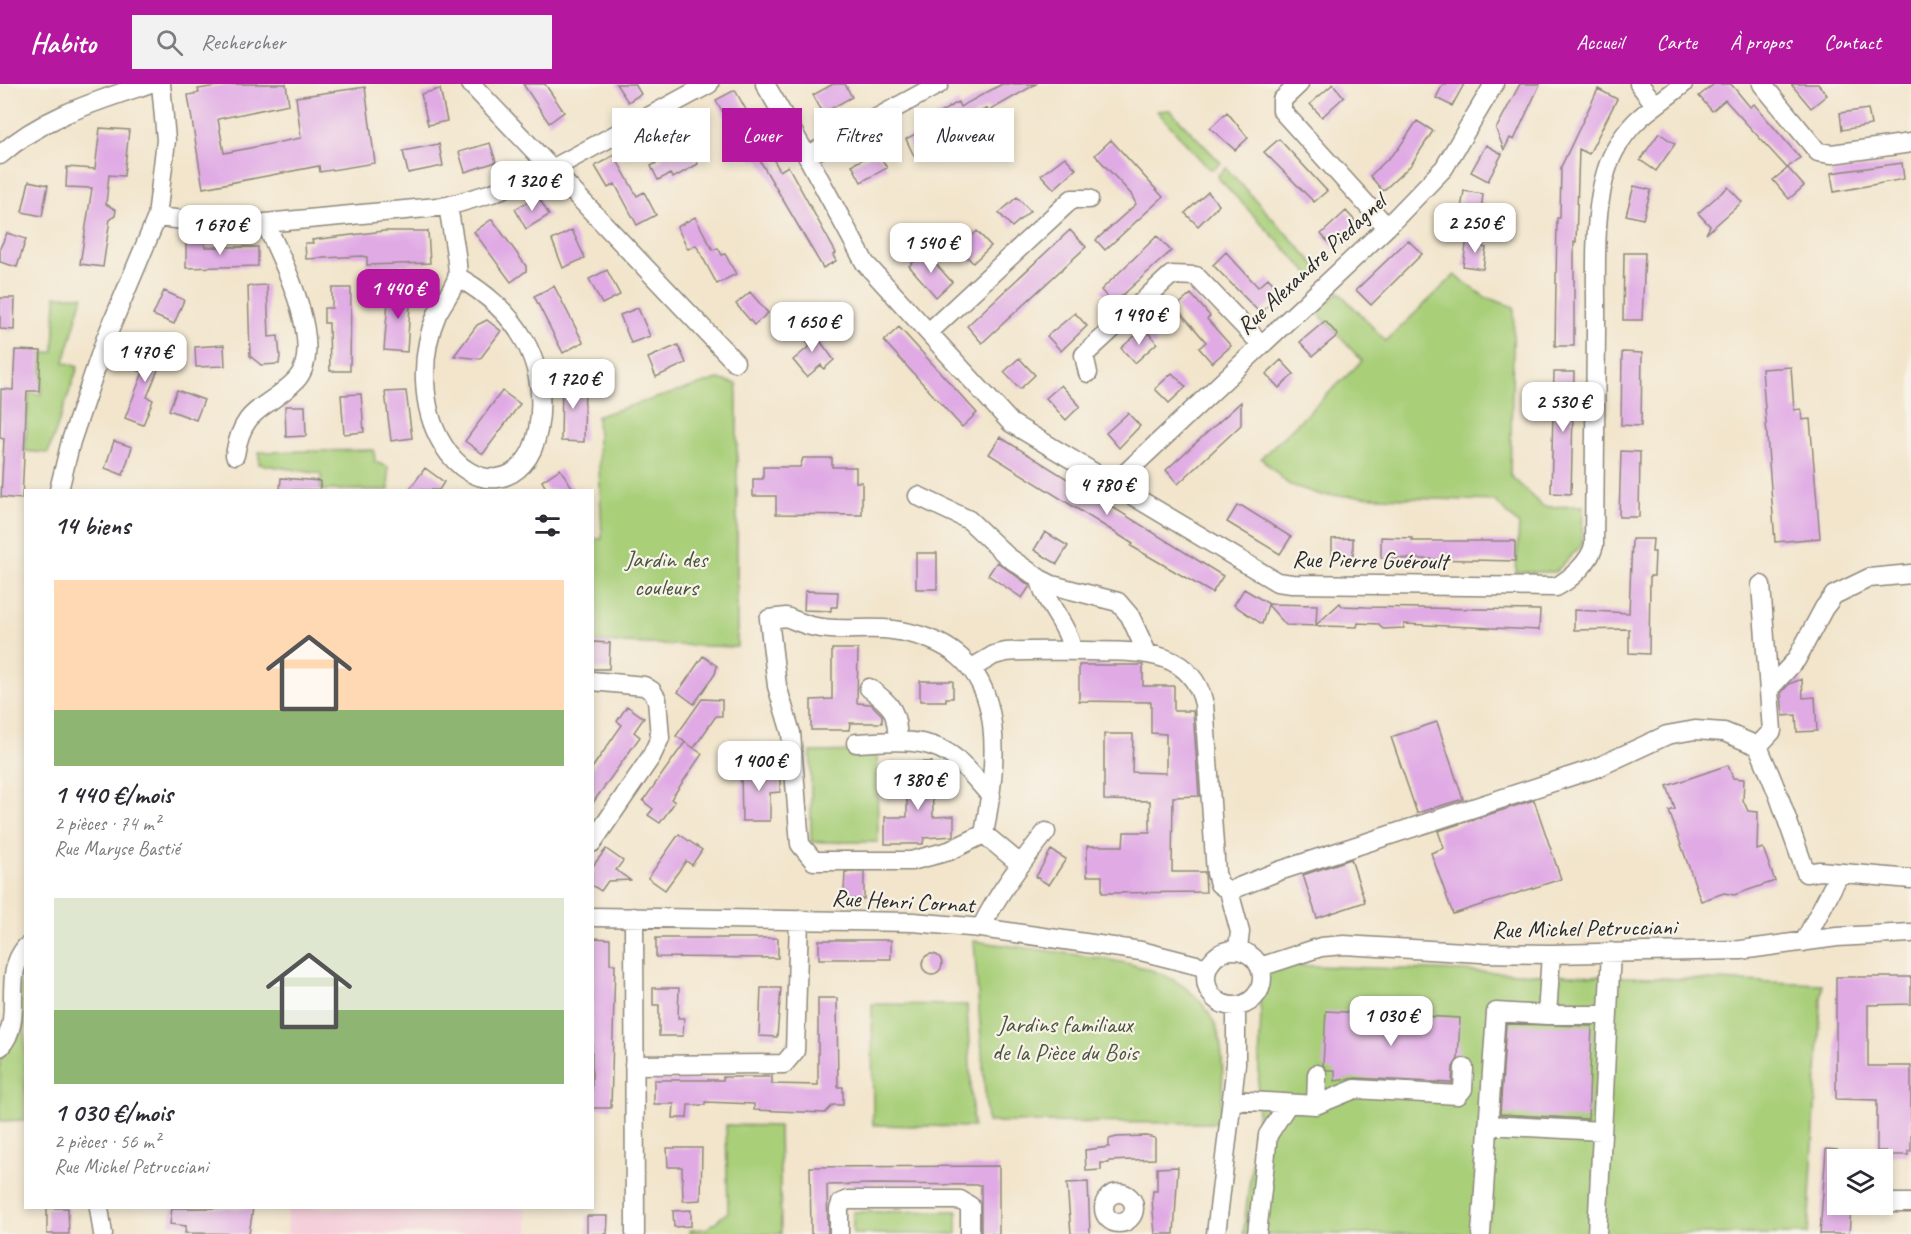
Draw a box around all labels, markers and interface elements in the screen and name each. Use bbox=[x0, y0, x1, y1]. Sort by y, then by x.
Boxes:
search box bbox=[132, 15, 552, 69]
text: Habito bbox=[30, 25, 96, 60]
icon: search bbox=[153, 26, 186, 59]
text: Rechercher bbox=[201, 28, 285, 56]
text: Accueil bbox=[1576, 29, 1624, 55]
text: Carte bbox=[1657, 29, 1697, 55]
text: À propos bbox=[1730, 29, 1791, 55]
text: Contact bbox=[1824, 29, 1881, 55]
chip: Acheter bbox=[612, 108, 710, 162]
chip: Louer bbox=[722, 108, 802, 162]
chip: Filtres bbox=[814, 108, 902, 162]
chip: Nouveau bbox=[914, 108, 1014, 162]
pin: 1 320 € bbox=[477, 161, 587, 212]
text: 1 320 € bbox=[505, 168, 559, 193]
street label: Rue Alexandre Piedagnel bbox=[1230, 184, 1395, 341]
pin: 2 250 € bbox=[1420, 203, 1530, 254]
pin: 1 670 € bbox=[165, 205, 275, 256]
text: 2 250 € bbox=[1448, 210, 1502, 235]
text: 1 670 € bbox=[192, 212, 248, 237]
pin: 1 540 € bbox=[876, 223, 986, 274]
text: 1 540 € bbox=[904, 230, 958, 255]
pin: 1 440 € bbox=[343, 269, 453, 320]
text: 1 440 € bbox=[371, 276, 425, 301]
pin: 1 490 € bbox=[1084, 295, 1194, 346]
pin: 1 650 € bbox=[757, 302, 867, 353]
text: 1 490 € bbox=[1112, 302, 1166, 327]
text: 1 650 € bbox=[785, 309, 839, 334]
pin: 1 470 € bbox=[90, 332, 200, 383]
text: 1 470 € bbox=[118, 339, 172, 364]
pin: 1 720 € bbox=[518, 359, 628, 410]
text: 1 720 € bbox=[546, 366, 600, 391]
pin: 2 530 € bbox=[1508, 382, 1618, 433]
text: 2 530 € bbox=[1536, 389, 1590, 414]
pin: 4 780 € bbox=[1052, 465, 1162, 516]
text: 4 780 € bbox=[1080, 472, 1134, 497]
text: 14 biens bbox=[54, 509, 130, 542]
icon: filters bbox=[531, 509, 564, 542]
park label: Jardin des couleurs bbox=[624, 544, 709, 602]
street label: Rue Pierre Guéroult bbox=[1292, 544, 1451, 576]
icon: home bbox=[255, 619, 363, 727]
pin: 1 400 € bbox=[704, 741, 814, 792]
text: 1 400 € bbox=[732, 748, 786, 773]
pin: 1 380 € bbox=[863, 760, 973, 811]
text: 1 380 € bbox=[891, 767, 945, 792]
text: 1 440 €/mois bbox=[54, 778, 173, 811]
text: 2 pièces · 74 m² bbox=[54, 811, 160, 836]
text: Rue Maryse Bastié bbox=[54, 836, 180, 861]
street label: Rue Henri Cornat bbox=[831, 882, 977, 920]
street label: Rue Michel Petrucciani bbox=[1491, 911, 1680, 945]
icon: home bbox=[255, 937, 363, 1045]
pin: 1 030 € bbox=[1336, 996, 1446, 1047]
text: 1 030 € bbox=[1364, 1003, 1418, 1028]
park label: Jardins familiaux de la Pièce du Bois bbox=[992, 1009, 1140, 1067]
text: 1 030 €/mois bbox=[54, 1096, 173, 1129]
text: 2 pièces · 56 m² bbox=[54, 1129, 160, 1154]
map controls bbox=[1827, 1149, 1893, 1215]
button: layers bbox=[1827, 1149, 1893, 1215]
text: Rue Michel Petrucciani bbox=[54, 1154, 208, 1179]

